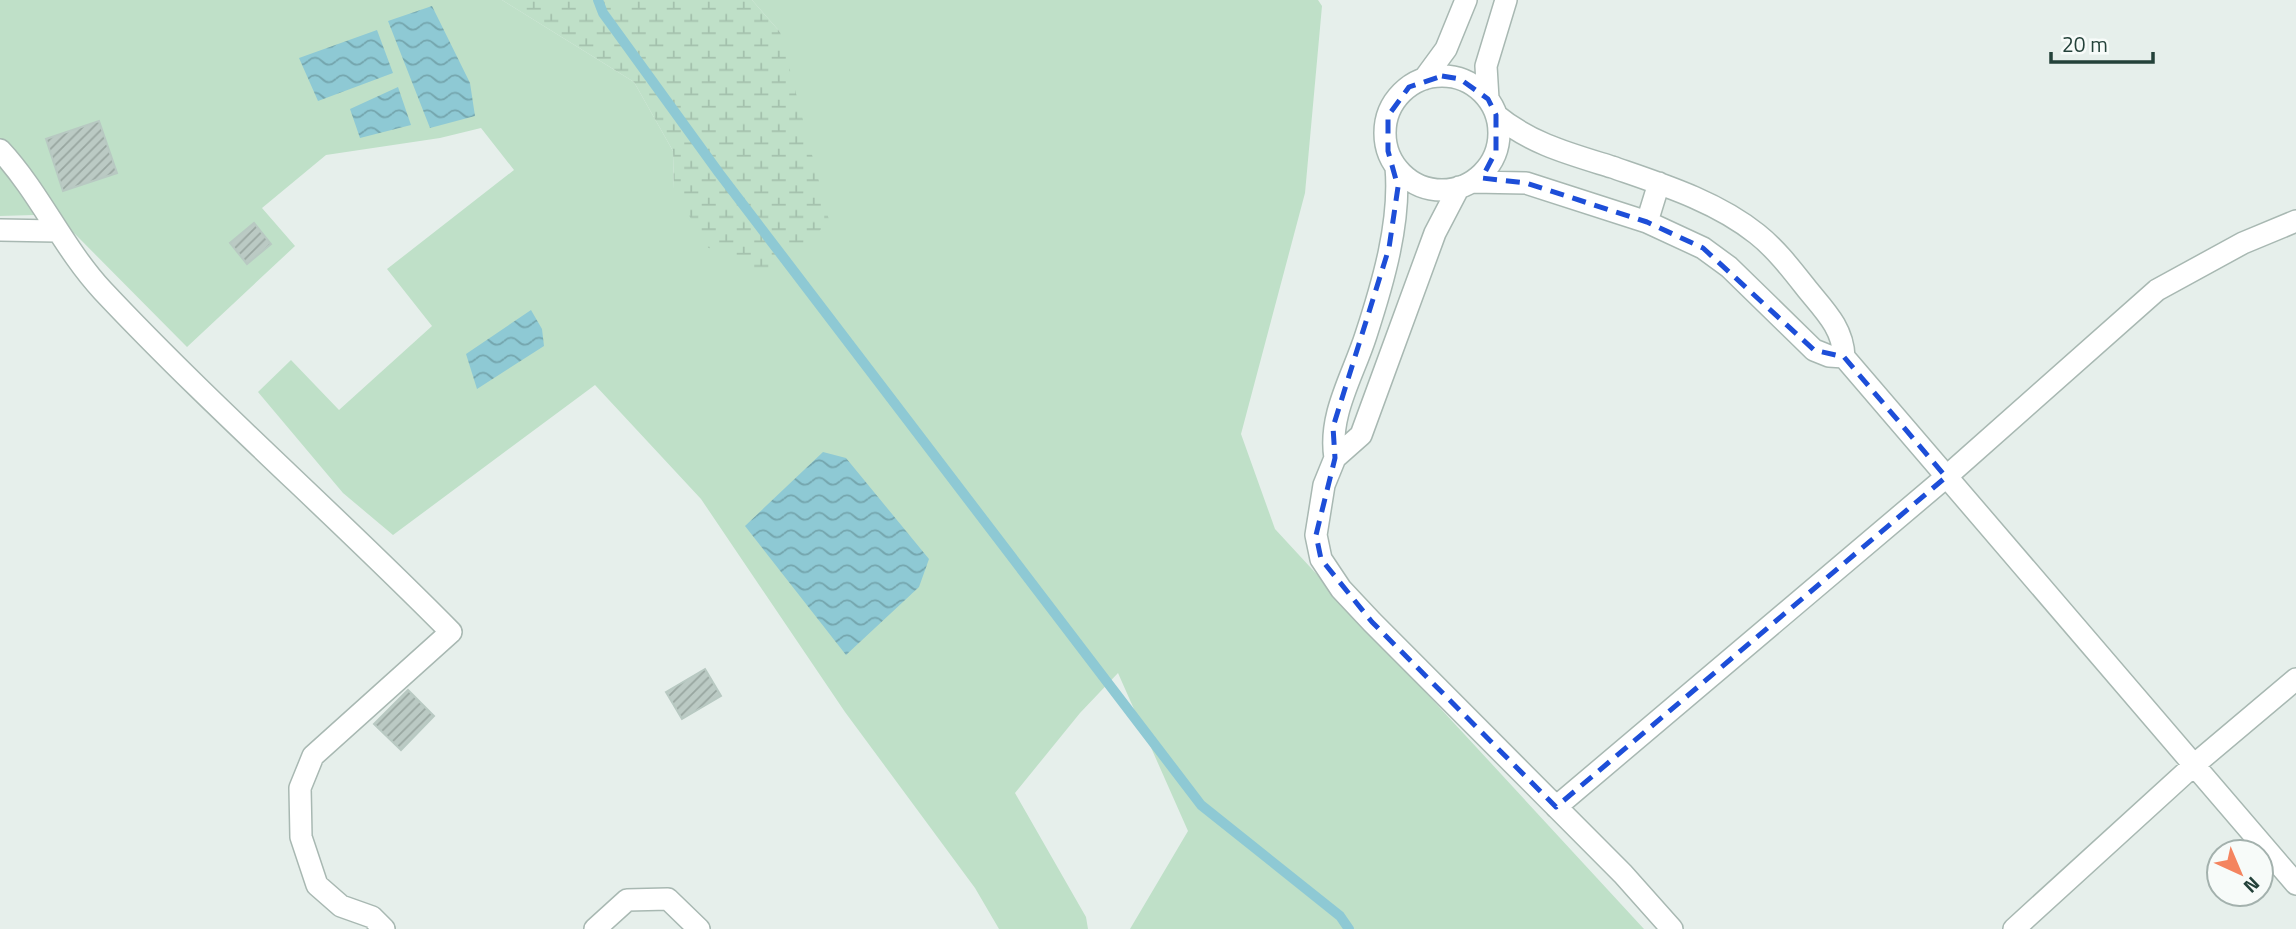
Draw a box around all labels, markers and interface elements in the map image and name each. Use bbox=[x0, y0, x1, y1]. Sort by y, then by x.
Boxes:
scale bar bbox=[2051, 21, 2152, 65]
text: 20 m bbox=[2062, 28, 2108, 60]
north arrow bbox=[2205, 838, 2275, 908]
text: N bbox=[2237, 871, 2267, 901]

